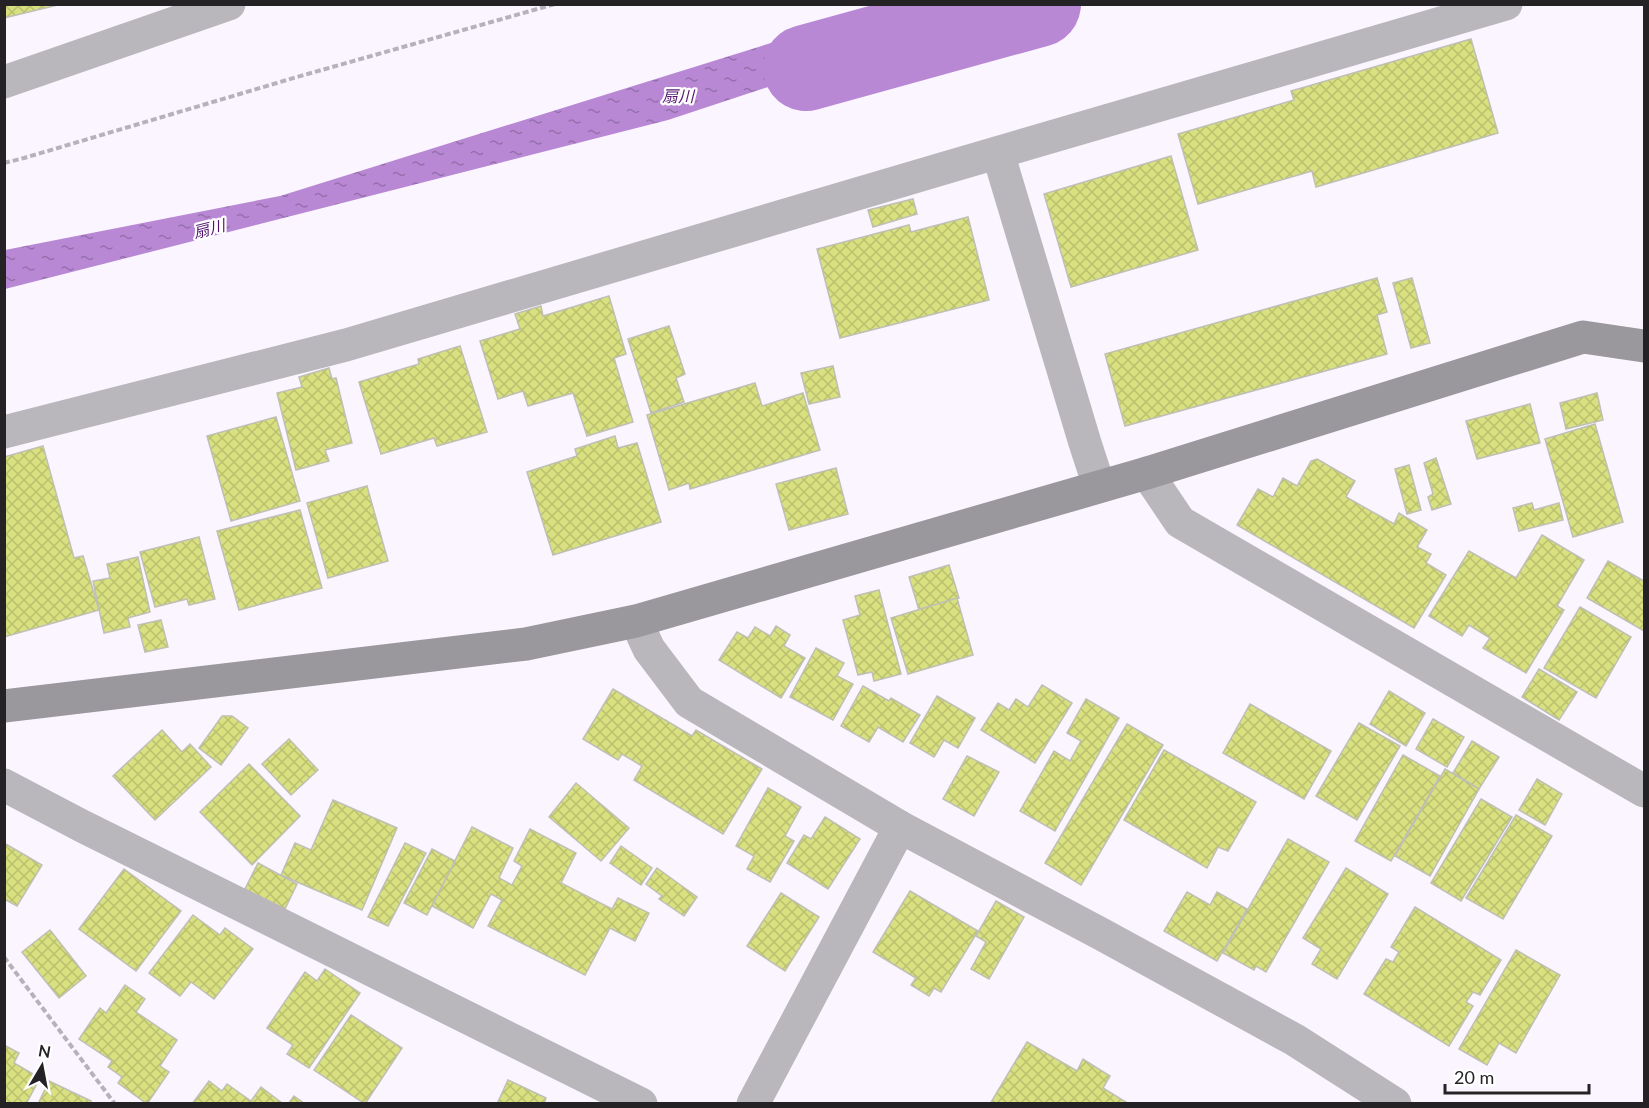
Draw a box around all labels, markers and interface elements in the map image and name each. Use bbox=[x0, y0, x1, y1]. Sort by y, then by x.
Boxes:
water label: 扇川 bbox=[662, 86, 696, 105]
water label: 扇川 bbox=[191, 214, 229, 241]
north arrow bbox=[12, 1036, 72, 1096]
text: N bbox=[37, 1040, 52, 1061]
scale bar bbox=[1445, 1057, 1589, 1095]
text: 20 m bbox=[1454, 1066, 1494, 1088]

